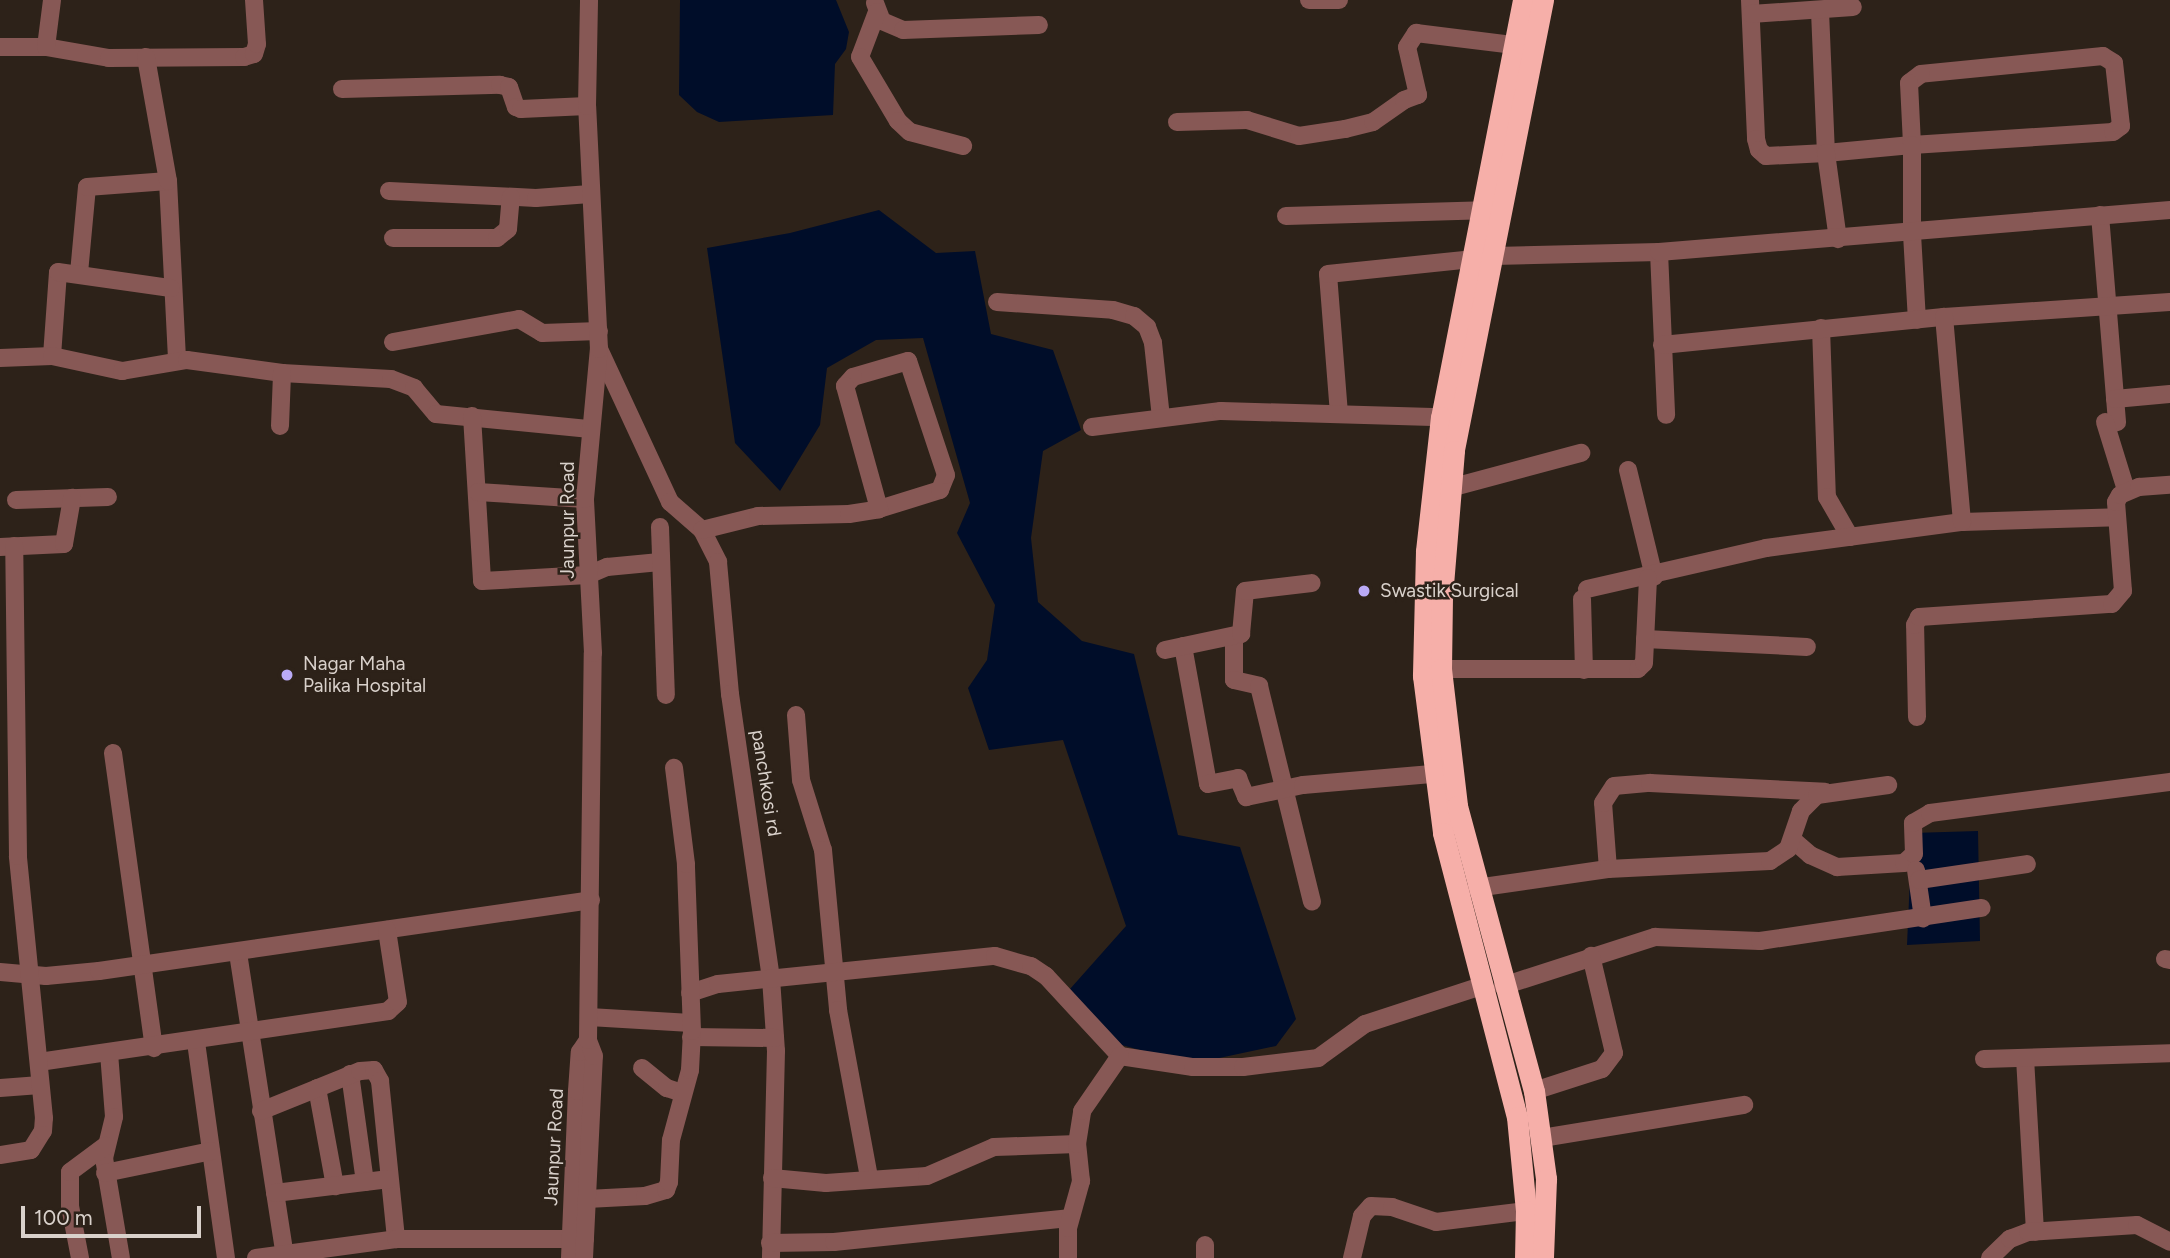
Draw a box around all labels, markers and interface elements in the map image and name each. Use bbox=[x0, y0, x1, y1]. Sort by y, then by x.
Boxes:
street label: Jaunpur Road bbox=[557, 461, 579, 579]
place label: Swastik Surgical bbox=[1380, 580, 1519, 602]
marker: Swastik Surgical bbox=[1354, 581, 1374, 601]
place label: Nagar Maha Palika Hospital bbox=[303, 653, 426, 697]
marker: Nagar Maha Palika Hospital bbox=[277, 665, 297, 685]
street label: panchkosi rd bbox=[746, 728, 786, 838]
street label: Jaunpur Road bbox=[540, 1088, 568, 1206]
scale bar bbox=[24, 1192, 205, 1236]
text: 100 m bbox=[34, 1205, 93, 1230]

